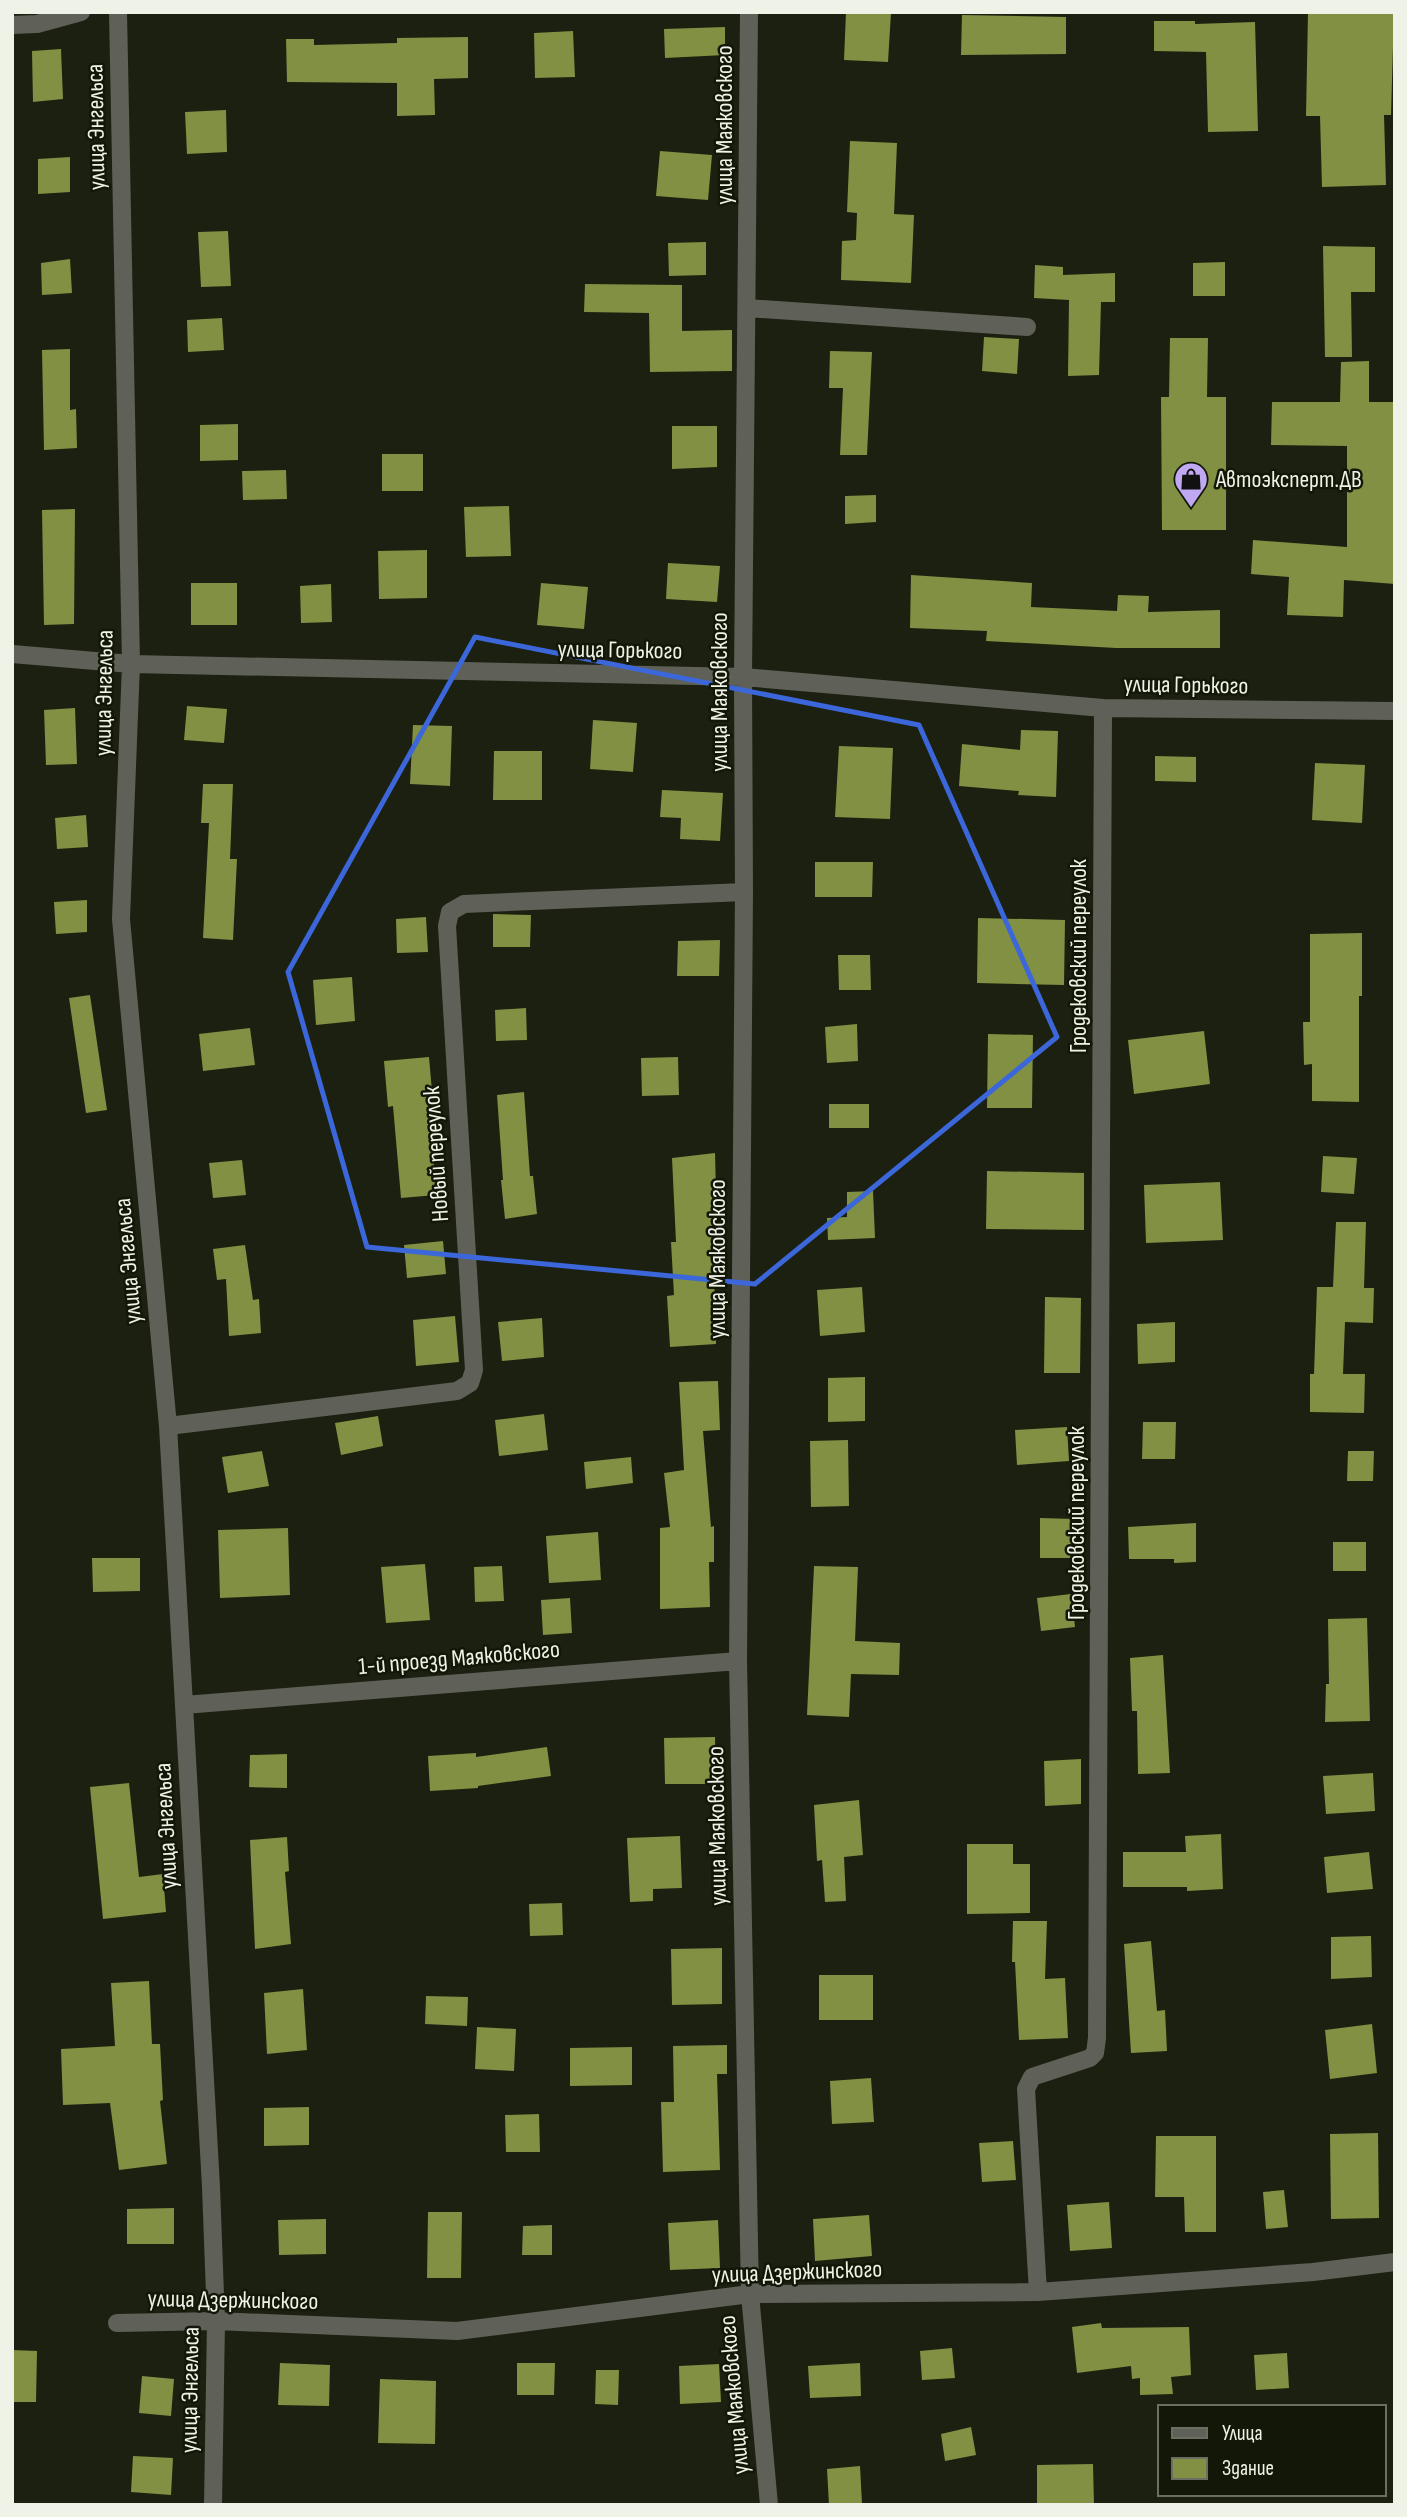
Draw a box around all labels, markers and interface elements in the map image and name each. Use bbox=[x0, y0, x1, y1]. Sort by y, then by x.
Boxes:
street label: улица Маяковского bbox=[710, 45, 739, 205]
street label: улица Энгельса bbox=[80, 64, 112, 190]
shop icon: Автоэксперт.ДВ bbox=[1172, 460, 1210, 509]
place label: Автоэксперт.ДВ bbox=[1215, 465, 1362, 494]
street label: улица Маяковского bbox=[705, 612, 734, 772]
street label: улица Энгельса bbox=[88, 630, 120, 756]
street label: улица Горького bbox=[557, 634, 683, 666]
street label: улица Горького bbox=[1123, 669, 1249, 701]
street label: Гродековский переулок bbox=[1064, 858, 1093, 1053]
street label: Новый переулок bbox=[417, 1084, 455, 1223]
street label: улица Маяковского bbox=[703, 1179, 732, 1339]
street label: улица Энгельса bbox=[108, 1197, 148, 1325]
street label: Гродековский переулок bbox=[1062, 1425, 1091, 1620]
street label: 1-й проезд Маяковского bbox=[357, 1635, 561, 1681]
street label: улица Маяковского bbox=[701, 1746, 733, 1906]
street label: улица Энгельса bbox=[148, 1762, 184, 1890]
street label: улица Дзержинского bbox=[711, 2255, 883, 2289]
street label: улица Дзержинского bbox=[147, 2284, 319, 2316]
street label: улица Маяковского bbox=[713, 2314, 755, 2476]
street label: улица Энгельса bbox=[174, 2327, 206, 2453]
legend bbox=[1158, 2405, 1386, 2496]
text: Улица bbox=[1222, 2421, 1263, 2446]
text: Здание bbox=[1222, 2456, 1274, 2481]

